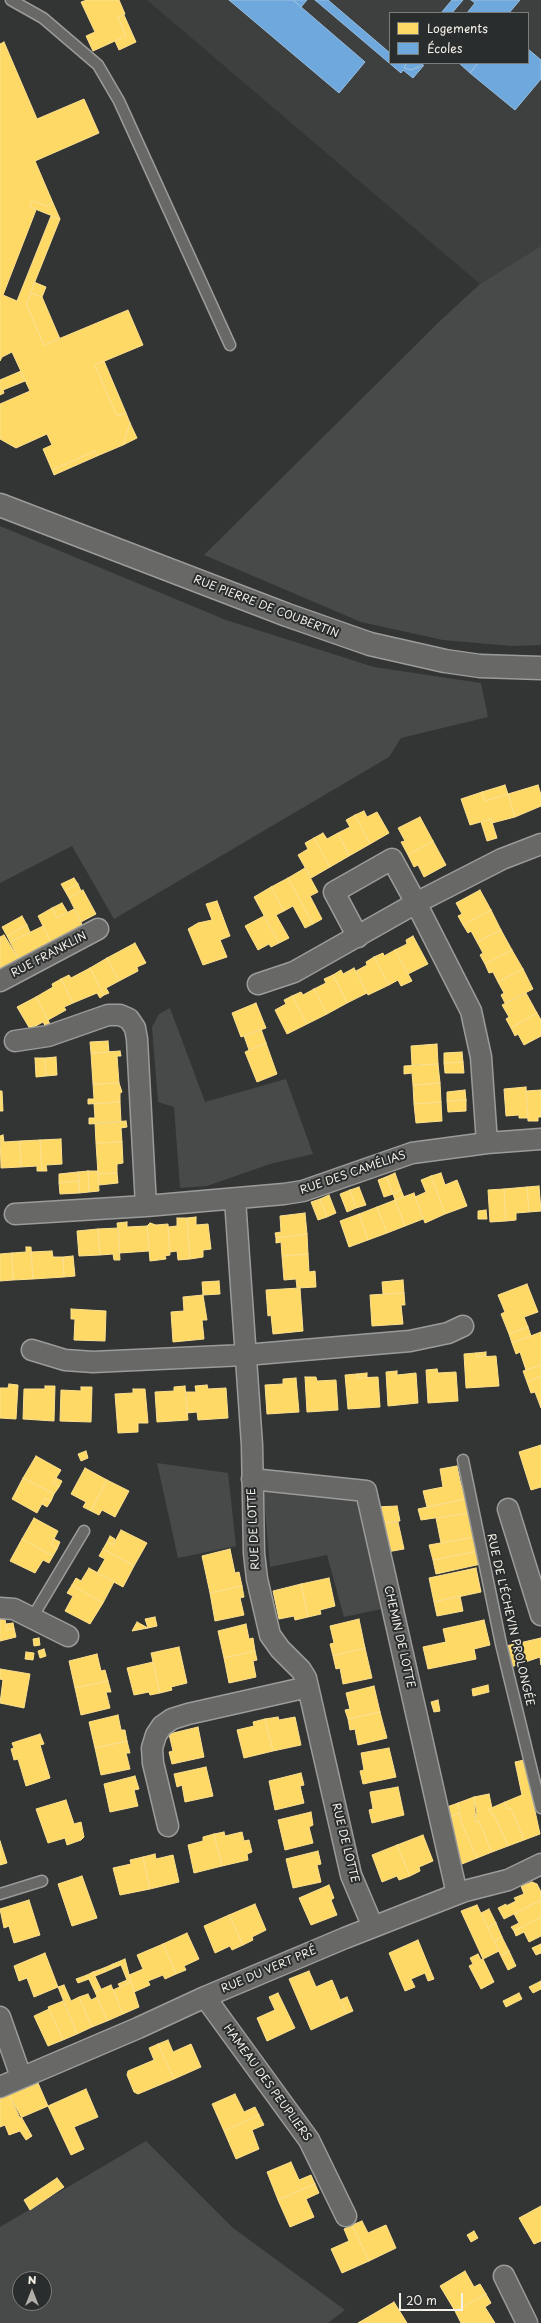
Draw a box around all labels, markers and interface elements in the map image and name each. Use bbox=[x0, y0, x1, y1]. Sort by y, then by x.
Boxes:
legend bbox=[389, 12, 529, 64]
text: Logements bbox=[427, 19, 488, 37]
text: Écoles bbox=[427, 39, 463, 57]
street label: RUE PIERRE DE COUBERTIN bbox=[191, 573, 341, 641]
street label: RUE FRANKLIN bbox=[9, 930, 89, 980]
street label: RUE DES CAMÉLIAS bbox=[298, 1149, 408, 1197]
street label: RUE DE LOTTE bbox=[245, 1488, 263, 1570]
street label: RUE DE L'ÉCHEVIN PROLONGÉE bbox=[484, 1532, 536, 1708]
street label: CHEMIN DE LOTTE bbox=[381, 1585, 417, 1689]
street label: RUE DE LOTTE bbox=[329, 1802, 361, 1884]
street label: RUE DU VERT PRÉ bbox=[219, 1944, 319, 1996]
street label: HAMEAU DES PEUPLIERS bbox=[220, 2022, 314, 2144]
north arrow bbox=[12, 2271, 52, 2311]
text: N bbox=[28, 2271, 36, 2288]
scale bar bbox=[401, 2285, 465, 2311]
text: 20 m bbox=[406, 2291, 437, 2309]

